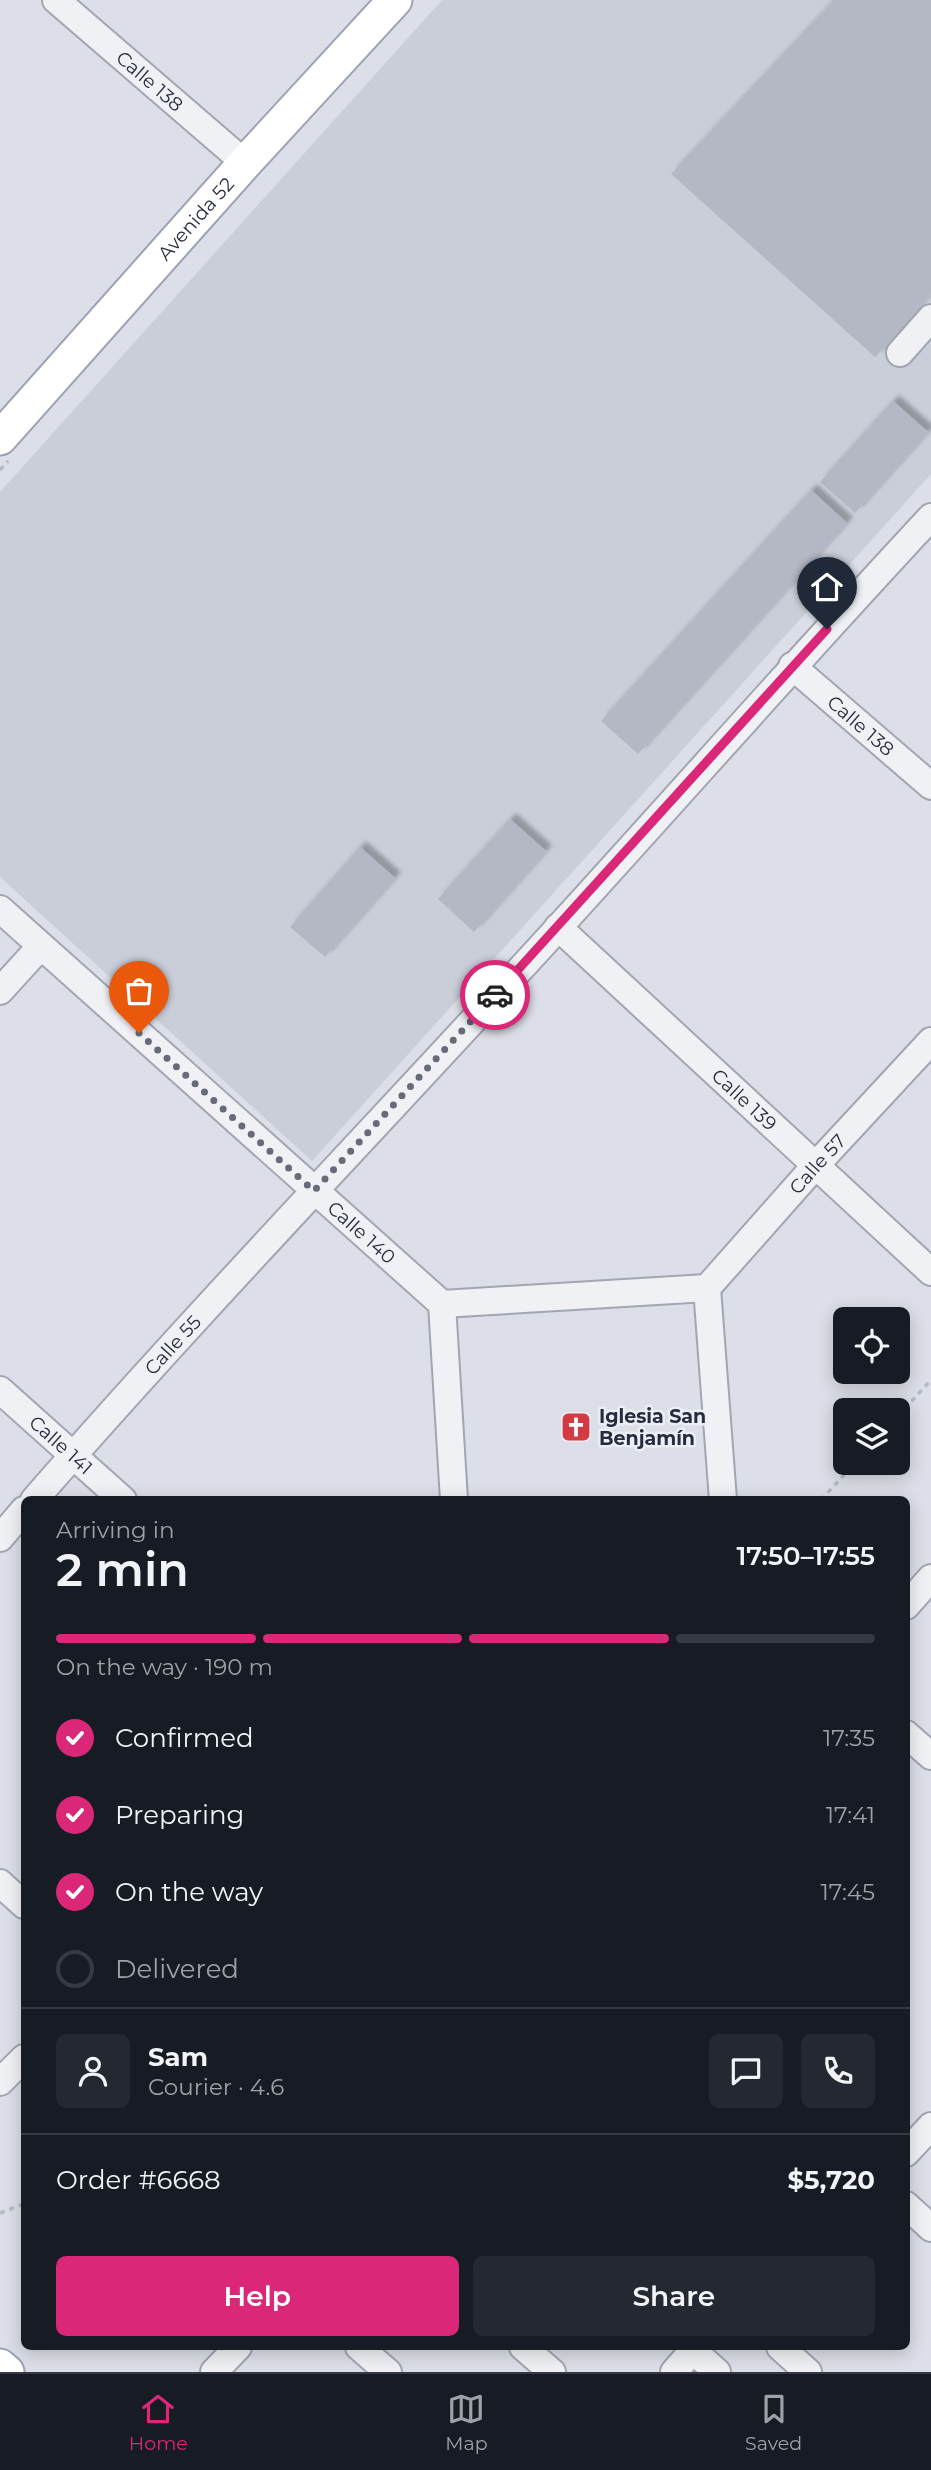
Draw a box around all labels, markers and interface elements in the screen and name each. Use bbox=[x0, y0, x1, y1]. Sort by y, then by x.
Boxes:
street label: Calle 138 bbox=[111, 46, 188, 117]
street label: Avenida 52 bbox=[153, 172, 239, 265]
pin bbox=[797, 557, 857, 629]
icon: home bbox=[808, 568, 846, 606]
street label: Calle 138 bbox=[822, 691, 899, 761]
courier bbox=[460, 960, 530, 1030]
pin bbox=[109, 961, 169, 1033]
icon: bag bbox=[120, 972, 158, 1010]
icon: car bbox=[476, 976, 514, 1014]
street label: Calle 139 bbox=[707, 1064, 781, 1136]
street label: Calle 57 bbox=[785, 1130, 851, 1199]
street label: Calle 140 bbox=[323, 1196, 400, 1269]
map controls bbox=[833, 1307, 910, 1475]
button: locate bbox=[833, 1307, 910, 1384]
street label: Calle 55 bbox=[140, 1310, 206, 1380]
button: layers bbox=[833, 1398, 910, 1475]
place label: Iglesia San Benjamín bbox=[599, 1405, 706, 1450]
church icon: Iglesia San Benjamín bbox=[559, 1410, 593, 1444]
street label: Calle 141 bbox=[24, 1411, 97, 1479]
text: Arriving in bbox=[56, 1516, 175, 1544]
text: 17:50–17:55 bbox=[736, 1540, 875, 1572]
text: 2 min bbox=[56, 1541, 189, 1598]
text: On the way · 190 m bbox=[56, 1653, 273, 1681]
icon: check bbox=[56, 1719, 94, 1757]
text: Confirmed bbox=[115, 1722, 254, 1754]
text: 17:35 bbox=[823, 1724, 875, 1752]
icon: check bbox=[56, 1796, 94, 1834]
text: Preparing bbox=[115, 1799, 244, 1831]
text: 17:41 bbox=[826, 1801, 875, 1829]
icon: check bbox=[56, 1873, 94, 1911]
text: On the way bbox=[115, 1876, 263, 1908]
text: 17:45 bbox=[821, 1878, 875, 1906]
text: Delivered bbox=[115, 1953, 239, 1985]
button: person bbox=[56, 2034, 130, 2108]
button: chat bbox=[709, 2034, 783, 2108]
button: phone bbox=[801, 2034, 875, 2108]
text: Sam bbox=[148, 2041, 208, 2073]
text: Courier · 4.6 bbox=[148, 2073, 284, 2101]
text: Order #6668 bbox=[56, 2164, 221, 2196]
text: $5,720 bbox=[787, 2164, 875, 2196]
button: Help bbox=[56, 2256, 459, 2336]
button: Share bbox=[473, 2256, 875, 2336]
tab: Home bbox=[129, 2390, 188, 2455]
tab: Map bbox=[445, 2390, 488, 2455]
tab: Saved bbox=[745, 2390, 802, 2455]

